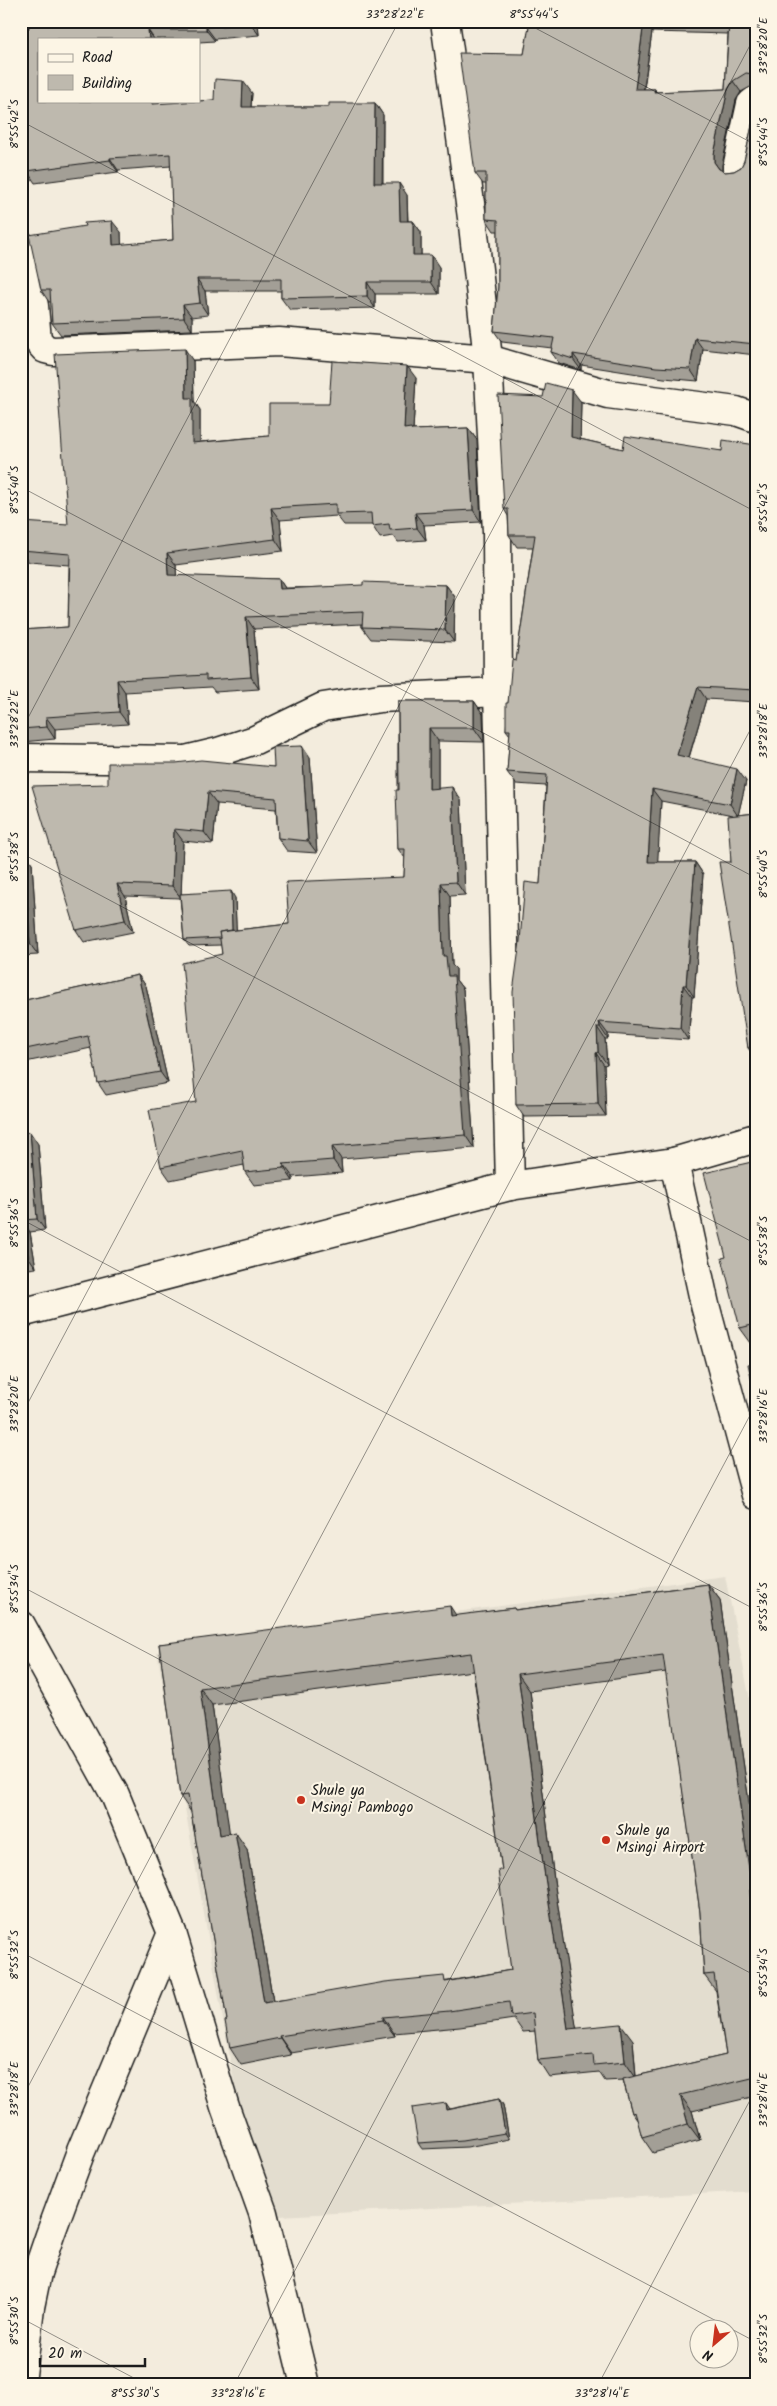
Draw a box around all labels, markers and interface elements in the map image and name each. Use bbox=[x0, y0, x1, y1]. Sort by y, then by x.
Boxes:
text: 33°28'22"E bbox=[366, 5, 425, 24]
text: 8°55'44"S bbox=[509, 5, 559, 24]
text: 33°28'20"E bbox=[754, 16, 773, 75]
legend bbox=[38, 38, 200, 102]
text: Road bbox=[82, 46, 113, 70]
text: Building bbox=[82, 72, 132, 96]
text: 8°55'42"S bbox=[5, 98, 24, 149]
text: 8°55'44"S bbox=[754, 117, 773, 167]
text: 8°55'40"S bbox=[5, 465, 24, 514]
text: 8°55'42"S bbox=[754, 482, 773, 533]
text: 33°28'22"E bbox=[5, 689, 24, 748]
text: 33°28'18"E bbox=[754, 702, 773, 759]
text: 8°55'38"S bbox=[5, 831, 24, 882]
text: 8°55'40"S bbox=[754, 849, 773, 898]
text: 8°55'36"S bbox=[5, 1197, 24, 1248]
text: 8°55'38"S bbox=[754, 1215, 773, 1266]
text: 33°28'20"E bbox=[5, 1374, 24, 1433]
text: 33°28'16"E bbox=[754, 1387, 773, 1444]
text: 8°55'34"S bbox=[5, 1564, 24, 1614]
text: 8°55'36"S bbox=[754, 1581, 773, 1632]
place label: Shule ya Msingi Pambogo bbox=[311, 1779, 413, 1820]
marker: Shule ya Msingi Pambogo bbox=[295, 1794, 307, 1806]
place label: Shule ya Msingi Airport bbox=[616, 1819, 705, 1860]
marker: Shule ya Msingi Airport bbox=[600, 1834, 612, 1846]
text: 8°55'32"S bbox=[5, 1929, 24, 1980]
text: 8°55'34"S bbox=[754, 1948, 773, 1998]
text: 33°28'18"E bbox=[5, 2060, 24, 2117]
text: 33°28'14"E bbox=[754, 2071, 773, 2128]
text: 8°55'30"S bbox=[5, 2296, 24, 2346]
text: 8°55'32"S bbox=[754, 2313, 773, 2364]
north arrow bbox=[690, 2318, 740, 2368]
scale bar bbox=[40, 2336, 145, 2368]
text: 20 m bbox=[48, 2342, 82, 2366]
text: N bbox=[699, 2343, 717, 2366]
text: 8°55'30"S bbox=[110, 2384, 160, 2403]
text: 33°28'16"E bbox=[210, 2384, 267, 2403]
text: 33°28'14"E bbox=[574, 2384, 631, 2403]

